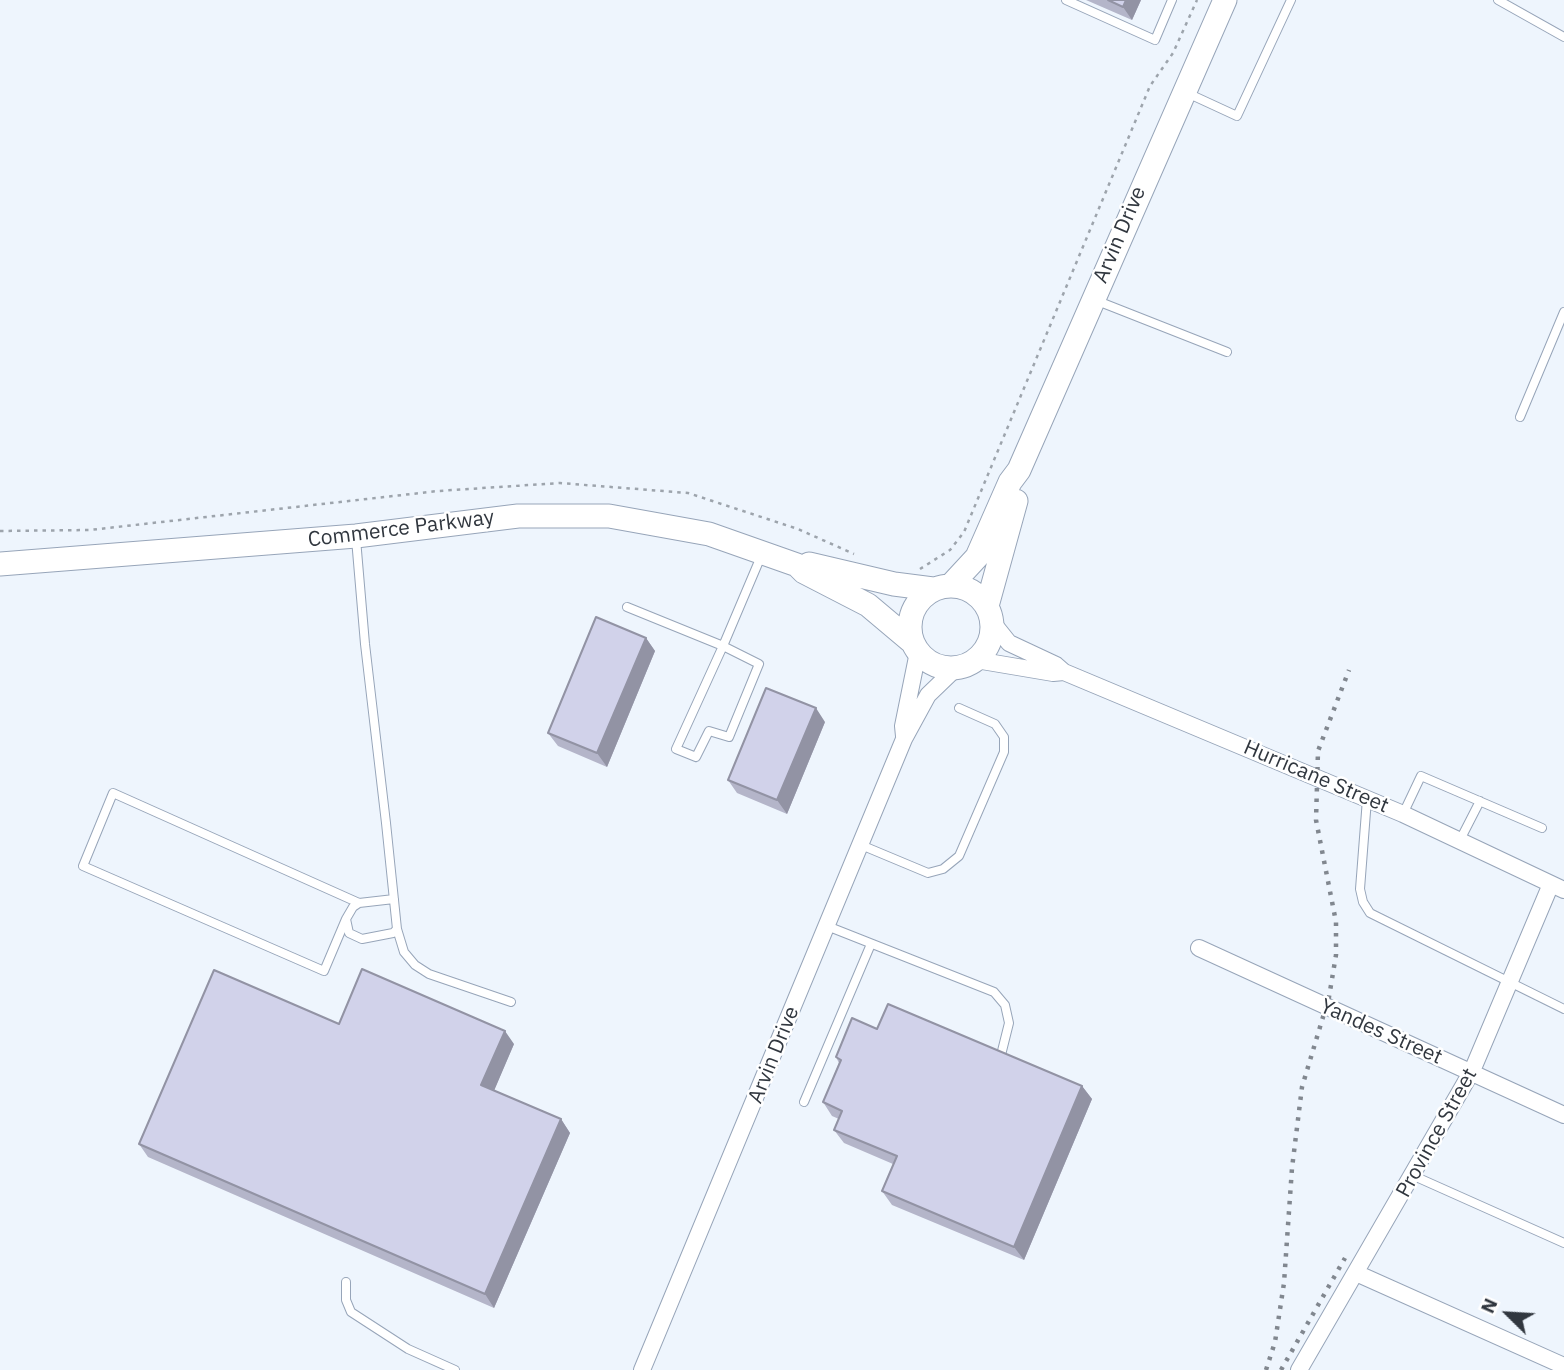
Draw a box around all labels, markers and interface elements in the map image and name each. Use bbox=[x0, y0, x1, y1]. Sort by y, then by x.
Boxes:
street label: Arvin Drive bbox=[1088, 183, 1152, 287]
street label: Commerce Parkway bbox=[306, 505, 496, 553]
street label: Hurricane Street bbox=[1240, 735, 1392, 819]
street label: Yandes Street bbox=[1316, 994, 1446, 1070]
street label: Arvin Drive bbox=[743, 1003, 805, 1107]
street label: Province Street bbox=[1391, 1064, 1483, 1202]
north arrow bbox=[1473, 1279, 1543, 1349]
text: N bbox=[1475, 1294, 1503, 1317]

